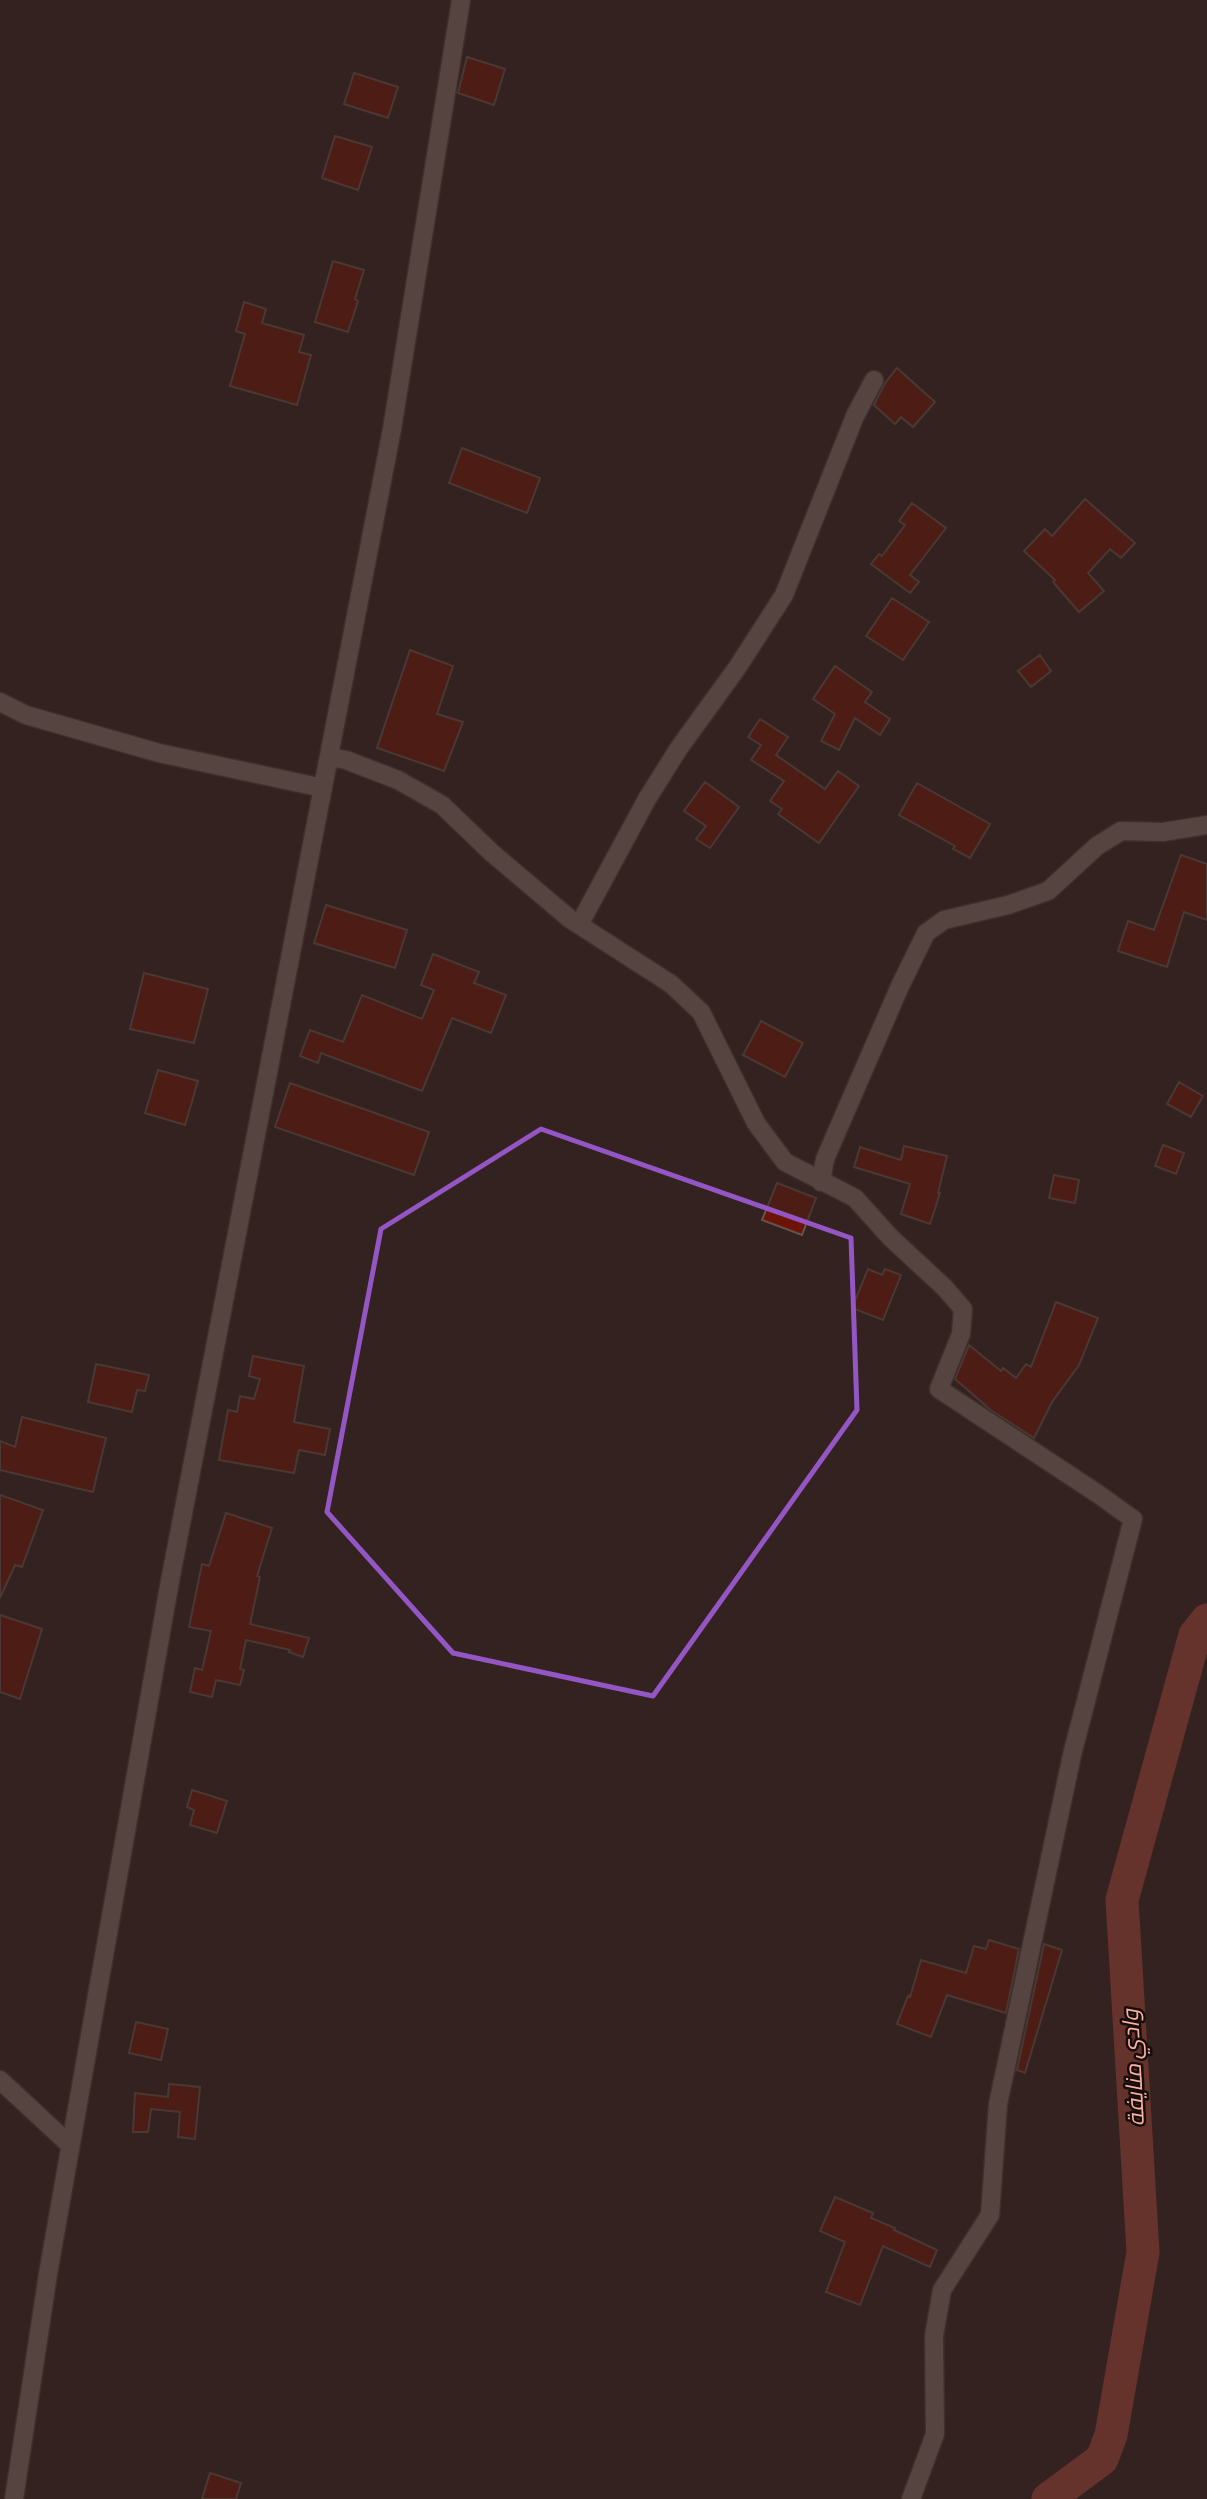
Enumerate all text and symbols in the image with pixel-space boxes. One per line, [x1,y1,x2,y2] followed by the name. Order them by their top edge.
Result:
[1115,2007,1154,2127] water label: وادي منايفة

